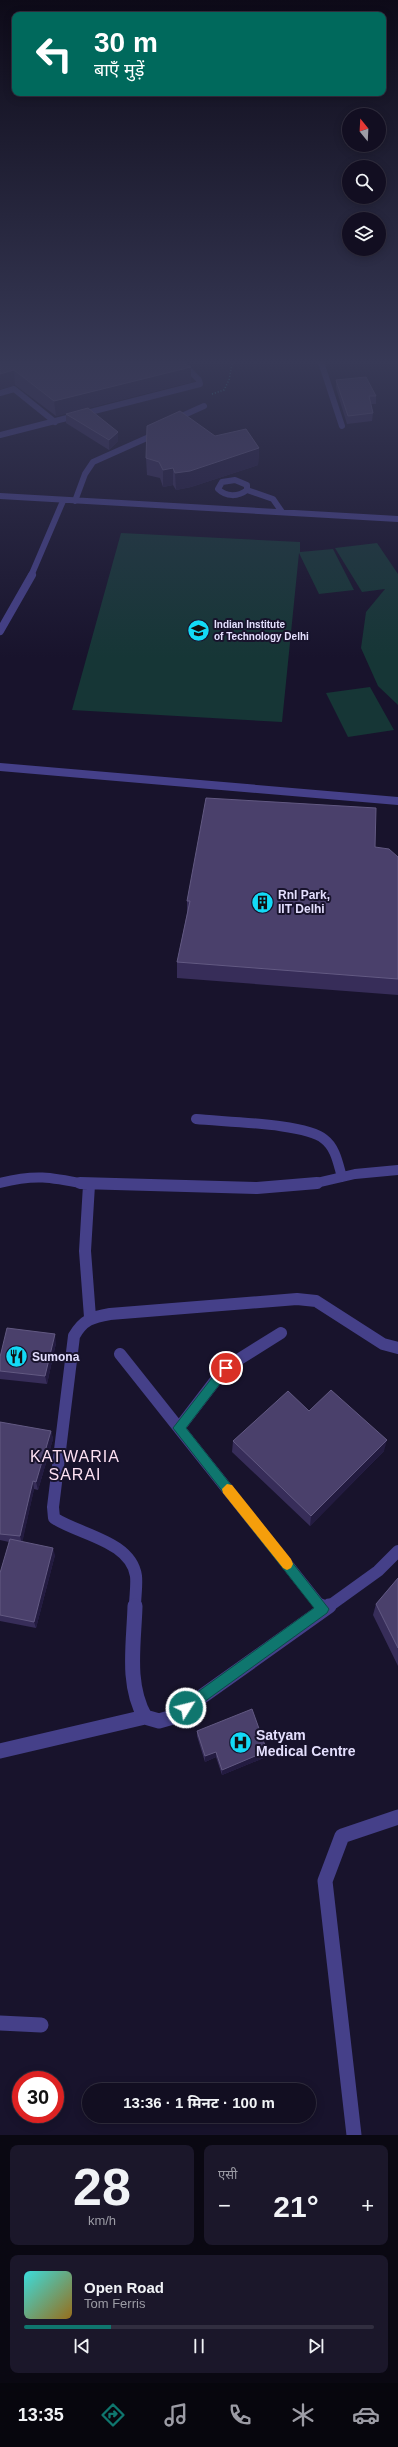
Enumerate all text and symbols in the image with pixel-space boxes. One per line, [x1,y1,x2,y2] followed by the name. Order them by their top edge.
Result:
[94,27,158,58] text: 30 m
[28,28,80,80] icon: left
[94,60,144,80] text: बाएँ मुड़ें
[342,108,386,152] north arrow
[342,108,386,256] map controls
[342,160,386,204] button: search
[342,212,386,256] button: layers
[186,617,212,643] school or university icon: Indian Institute of Technology Delhi
[214,619,309,642] place label: Indian Institute of Technology Delhi
[278,888,330,916] place label: RnI Park, IIT Delhi
[250,889,276,915] building icon: RnI Park, IIT Delhi
[3,1344,29,1370] restaurant icon: Sumona
[32,1350,80,1364] place label: Sumona
[209,1351,243,1385] pin
[215,1357,237,1379] icon: arrive
[30,1448,120,1483] district label: KATWARIA SARAI
[165,1687,207,1729] position arrow
[256,1727,356,1759] place label: Satyam Medical Centre
[227,1730,253,1756] hospital icon: Satyam Medical Centre
[12,2071,64,2123] speed limit sign: 30
[123,2094,275,2111] text: 13:36 · 1 मिनट · 100 m
[73,2158,131,2216] text: 28
[218,2167,237,2182] text: एसी
[273,2190,319,2223] text: 21°
[218,2193,231,2218] text: −
[361,2193,374,2218] text: +
[88,2213,116,2228] text: km/h
[84,2279,164,2296] text: Open Road
[84,2296,145,2311] text: Tom Ferris
[71,2335,93,2357] icon: previous
[188,2335,210,2357] icon: pause
[305,2335,327,2357] icon: next
[99,2401,127,2429] icon: directions
[162,2401,190,2429] icon: music
[226,2401,254,2429] icon: phone
[289,2401,317,2429] icon: climate
[352,2401,380,2429] icon: car
[18,2405,64,2425] text: 13:35

